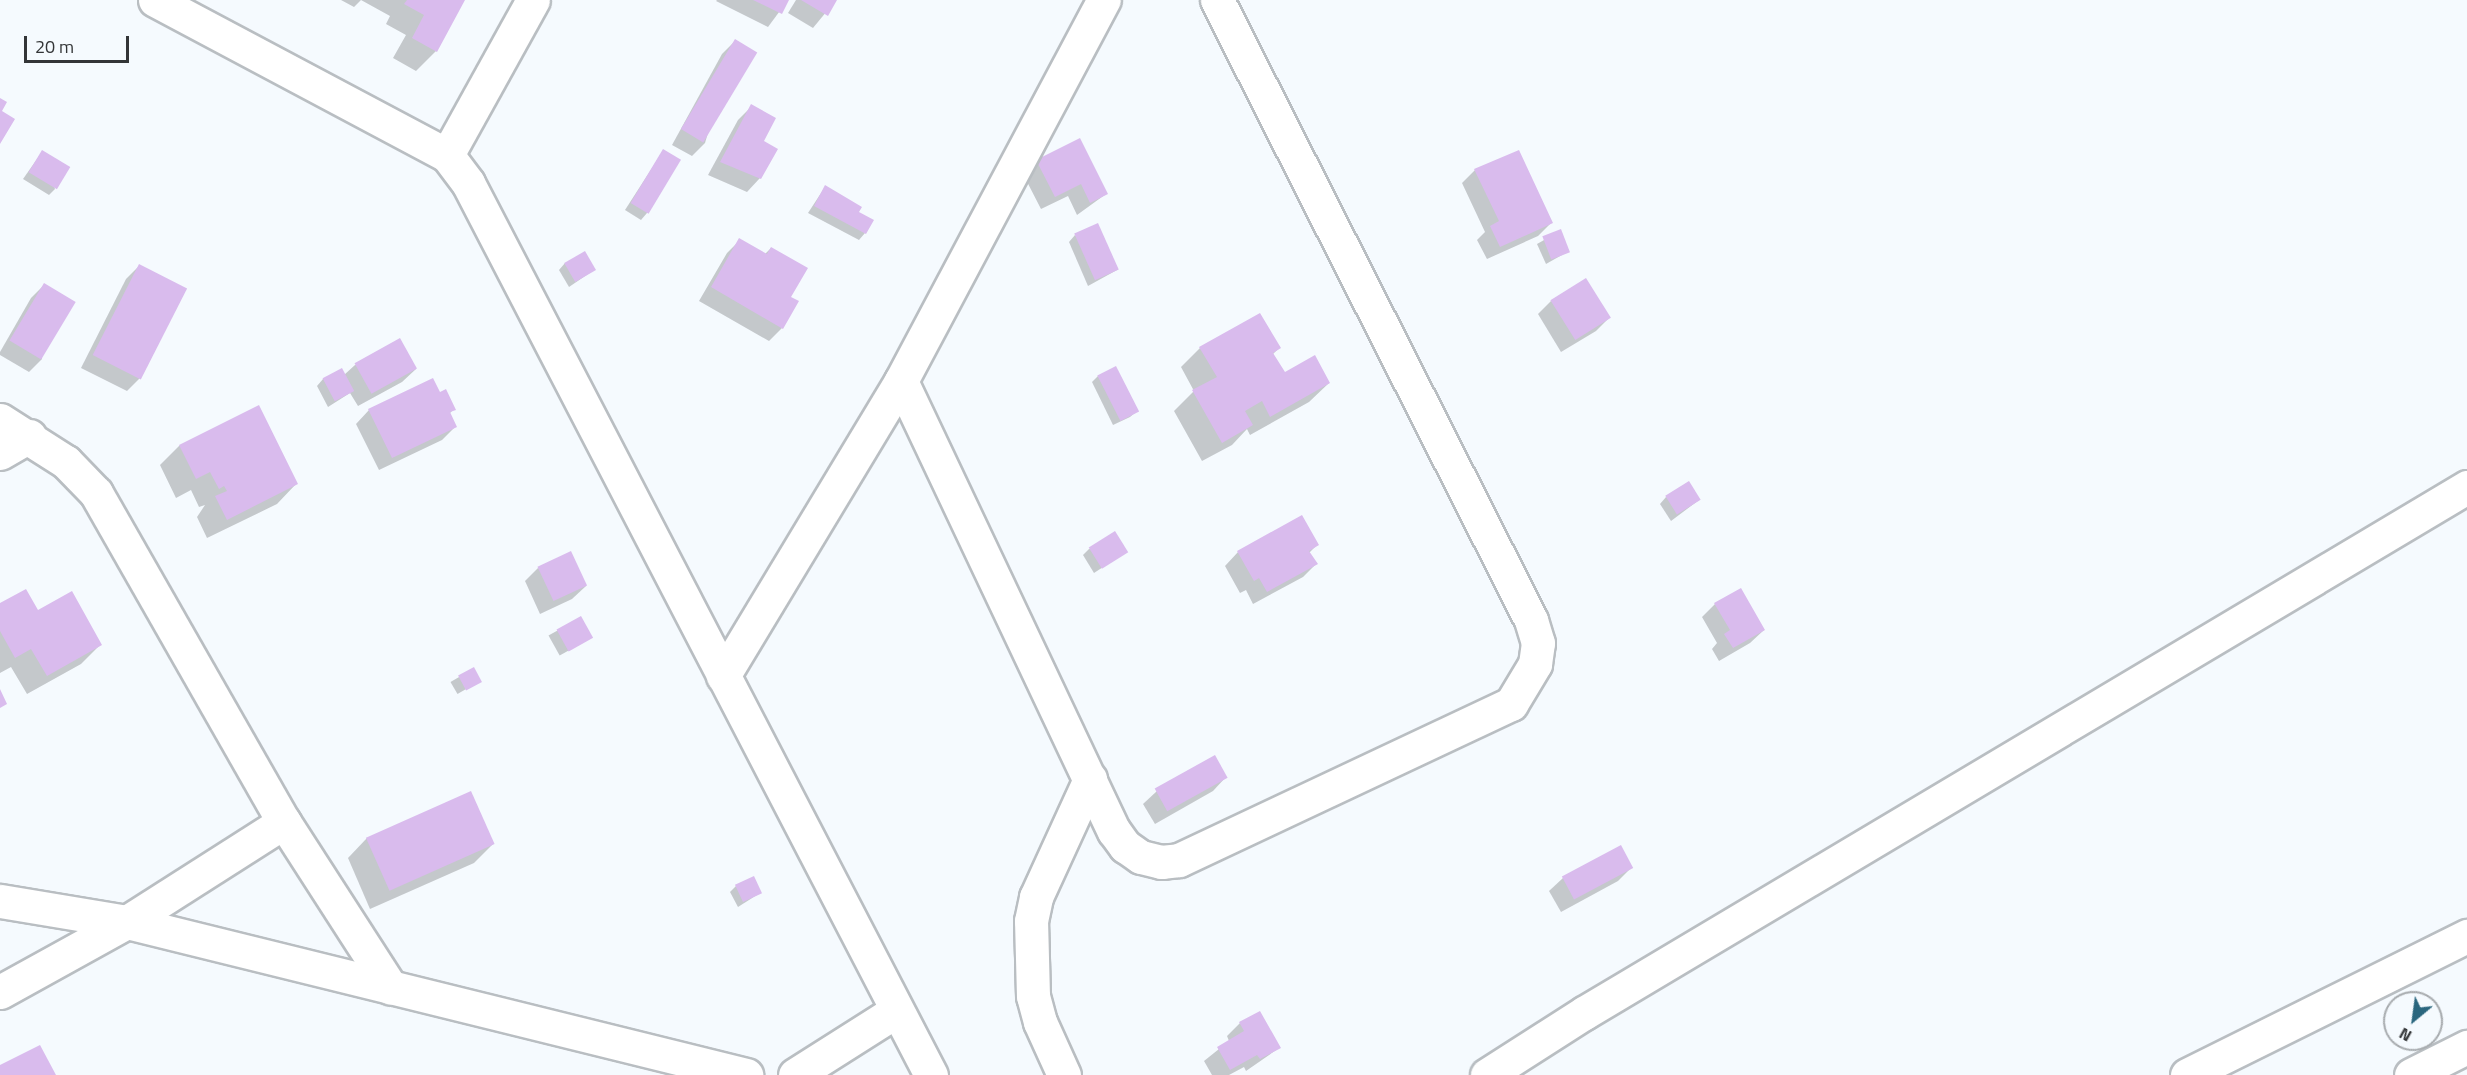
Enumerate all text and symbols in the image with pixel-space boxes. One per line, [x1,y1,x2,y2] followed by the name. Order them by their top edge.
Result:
[27,24,132,62] scale bar
[35,33,74,60] text: 20 m
[2383,991,2443,1051] north arrow
[2395,1022,2416,1048] text: N

